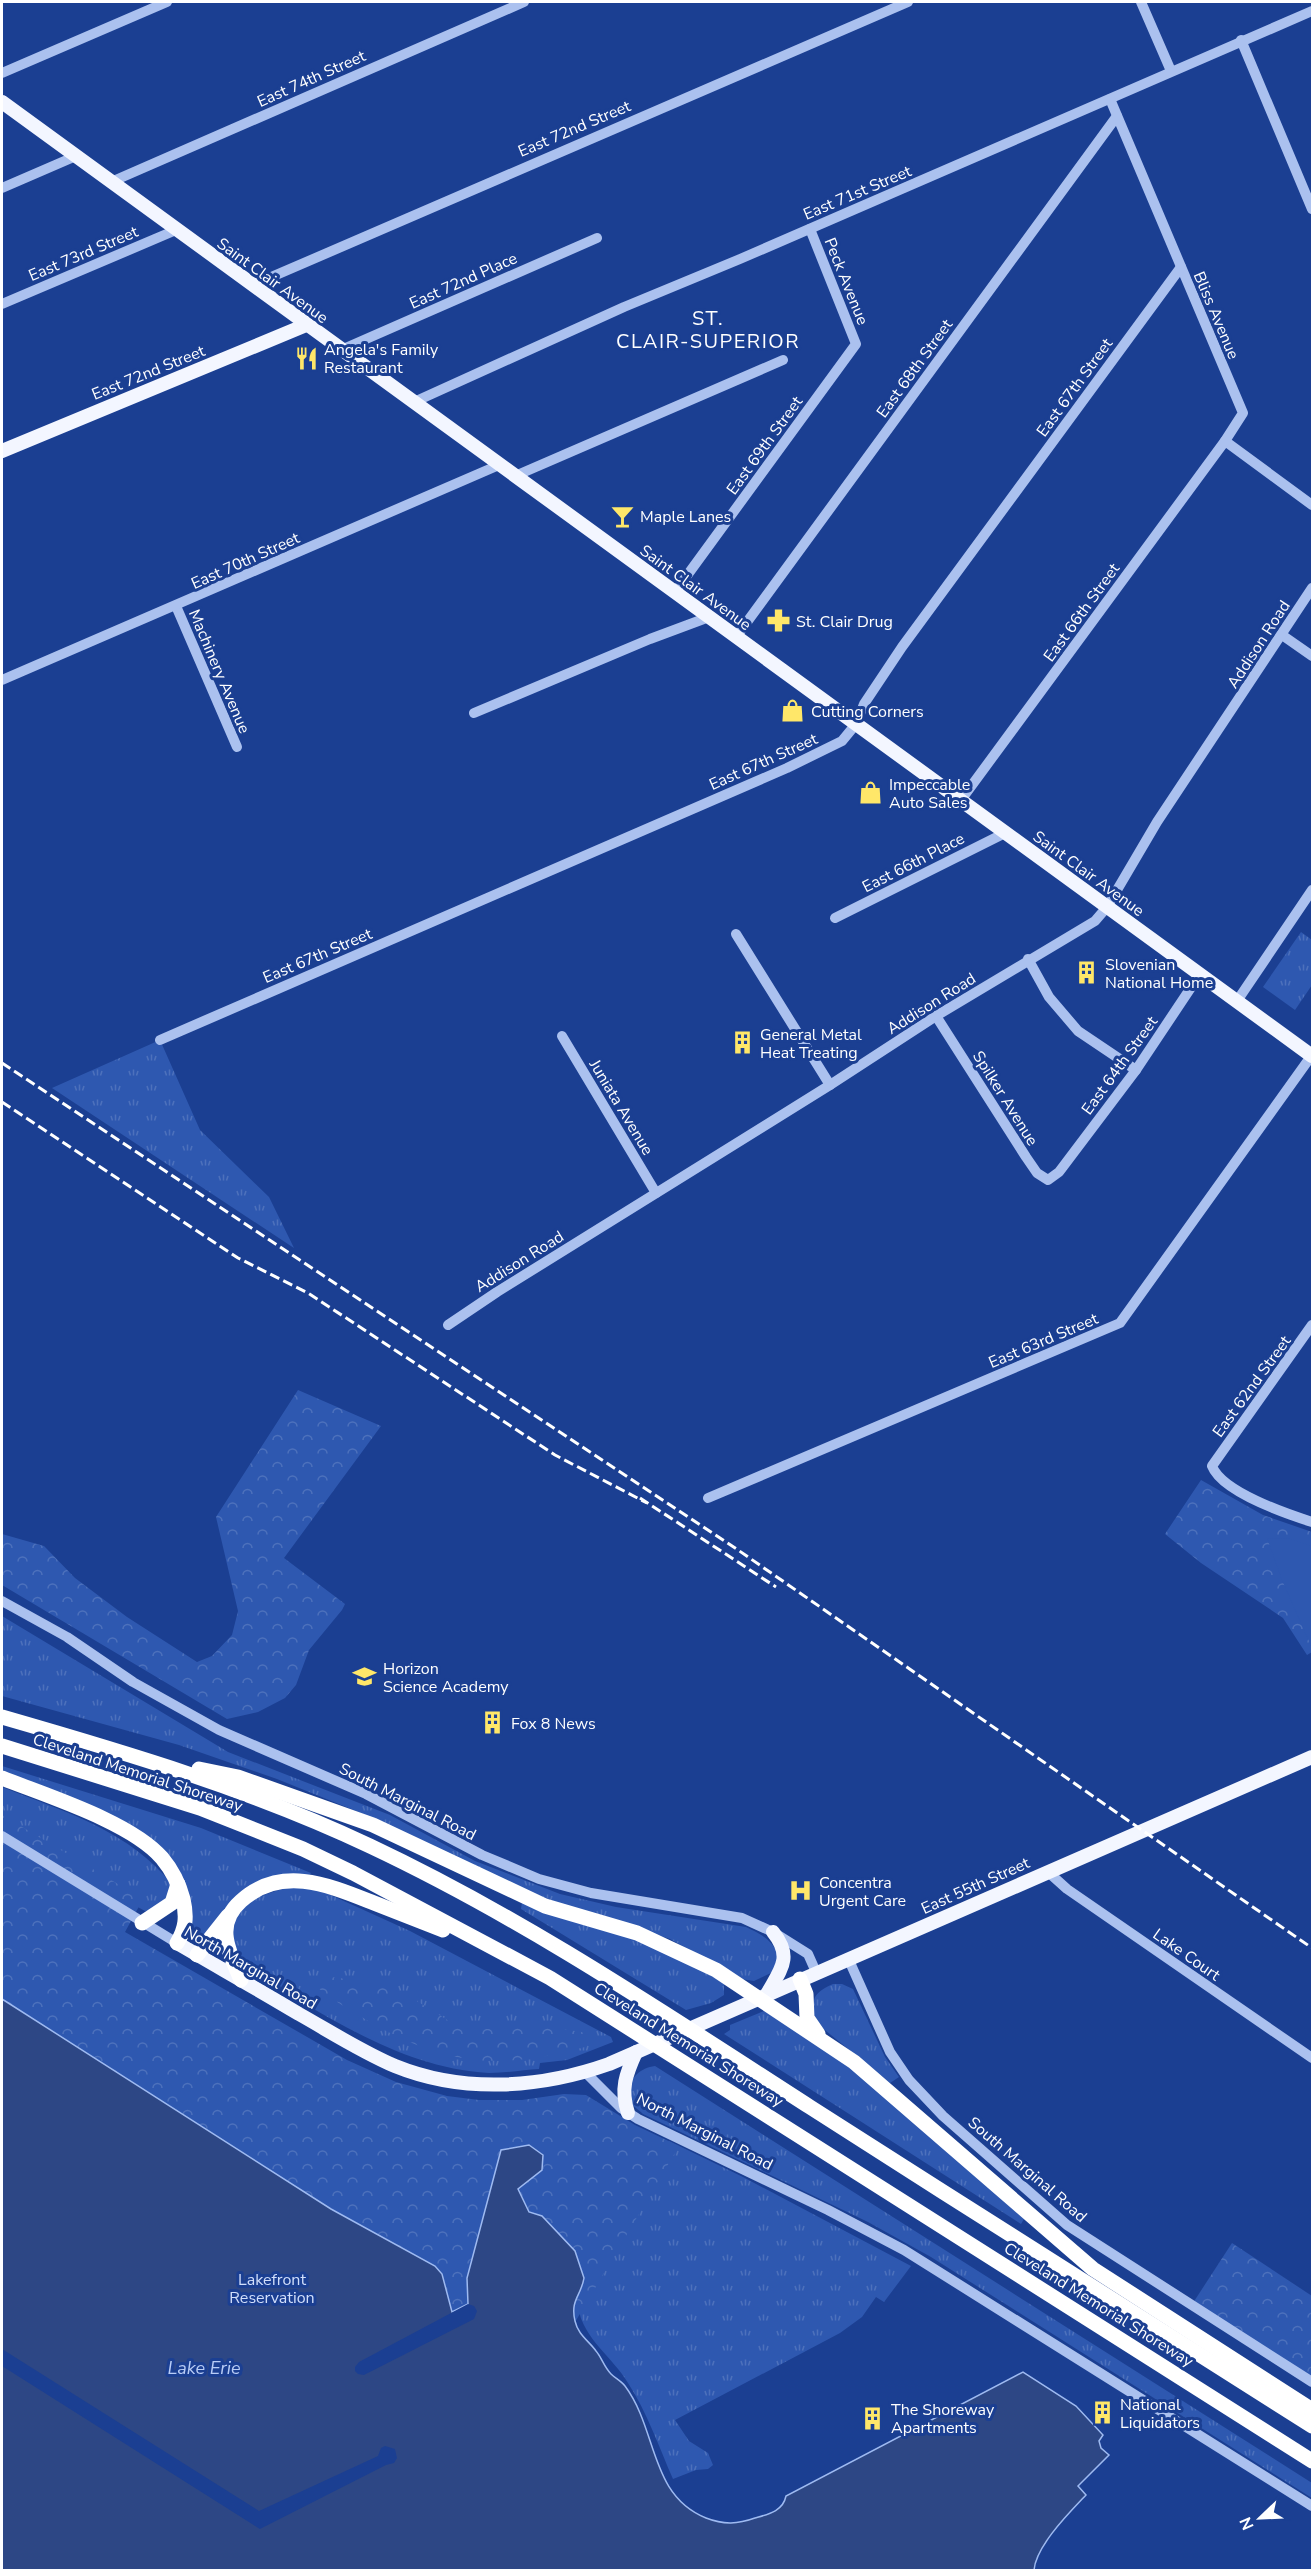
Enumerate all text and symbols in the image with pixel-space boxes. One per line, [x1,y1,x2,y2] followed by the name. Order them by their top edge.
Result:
[254,45,370,113] street label: East 74th Street
[515,95,634,163] street label: East 72nd Street
[800,160,915,226] street label: East 71st Street
[25,221,142,287] street label: East 73rd Street
[212,233,333,329] street label: Saint Clair Avenue
[819,234,874,328] street label: Peck Avenue
[406,247,521,315] street label: East 72nd Place
[1188,268,1244,363] street label: Bliss Avenue
[616,305,800,355] district label: ST. CLAIR-SUPERIOR
[872,315,958,422] street label: East 68th Street
[1032,334,1118,441] street label: East 67th Street
[324,339,439,379] place label: Angela's Family Restaurant
[88,340,209,406] street label: East 72nd Street
[293,345,319,371] restaurant icon: Angela's Family Restaurant
[722,392,808,499] street label: East 69th Street
[609,503,635,529] bar icon: Maple Lanes
[640,506,731,528] place label: Maple Lanes
[188,527,304,595] street label: East 70th Street
[635,540,756,636] street label: Saint Clair Avenue
[1039,559,1125,666] street label: East 66th Street
[1222,596,1296,693] street label: Addison Road
[183,606,255,737] street label: Machinery Avenue
[765,608,791,634] pharmacy icon: St. Clair Drug
[796,611,893,633] place label: St. Clair Drug
[780,698,806,724] shop icon: Cutting Corners
[811,701,924,723] place label: Cutting Corners
[706,728,822,796] street label: East 67th Street
[889,774,970,814] place label: Impeccable Auto Sales
[858,780,884,806] shop icon: Impeccable Auto Sales
[1028,826,1149,922] street label: Saint Clair Avenue
[859,828,968,898] street label: East 66th Place
[259,923,376,989] street label: East 67th Street
[1105,954,1213,994] place label: Slovenian National Home
[1074,960,1100,986] building icon: Slovenian National Home
[883,968,980,1040] street label: Addison Road
[1077,1012,1163,1119] street label: East 64th Street
[760,1024,862,1064] place label: General Metal Heat Treating
[729,1030,755,1056] building icon: General Metal Heat Treating
[967,1047,1043,1150] street label: Spilker Avenue
[583,1055,658,1160] street label: Juniata Avenue
[471,1226,568,1298] street label: Addison Road
[985,1308,1102,1374] street label: East 63rd Street
[1208,1331,1296,1442] street label: East 62nd Street
[383,1658,509,1698] place label: Horizon Science Academy
[352,1664,378,1690] school or university icon: Horizon Science Academy
[480,1710,506,1736] building icon: Fox 8 News
[511,1713,596,1735] place label: Fox 8 News
[30,1729,246,1818] street label: Cleveland Memorial Shoreway
[335,1758,480,1846] street label: South Marginal Road
[918,1852,1034,1920] street label: East 55th Street
[819,1872,906,1912] place label: Concentra Urgent Care
[788,1878,814,1904] hospital icon: Concentra Urgent Care
[180,1921,321,2015] street label: North Marginal Road
[1148,1924,1225,1986] street label: Lake Court
[590,1977,788,2113] street label: Cleveland Memorial Shoreway
[633,2088,776,2176] street label: North Marginal Road
[963,2112,1092,2228] street label: South Marginal Road
[1000,2237,1198,2373] street label: Cleveland Memorial Shoreway
[229,2269,315,2309] park label: Lakefront Reservation
[168,2356,241,2380] water label: Lake Erie
[1120,2394,1200,2434] place label: National Liquidators
[891,2399,995,2439] place label: The Shoreway Apartments
[1089,2400,1115,2426] building icon: National Liquidators
[860,2405,886,2431] building icon: The Shoreway Apartments
[1230,2488,1290,2548] north arrow
[1235,2514,1260,2533] text: N

